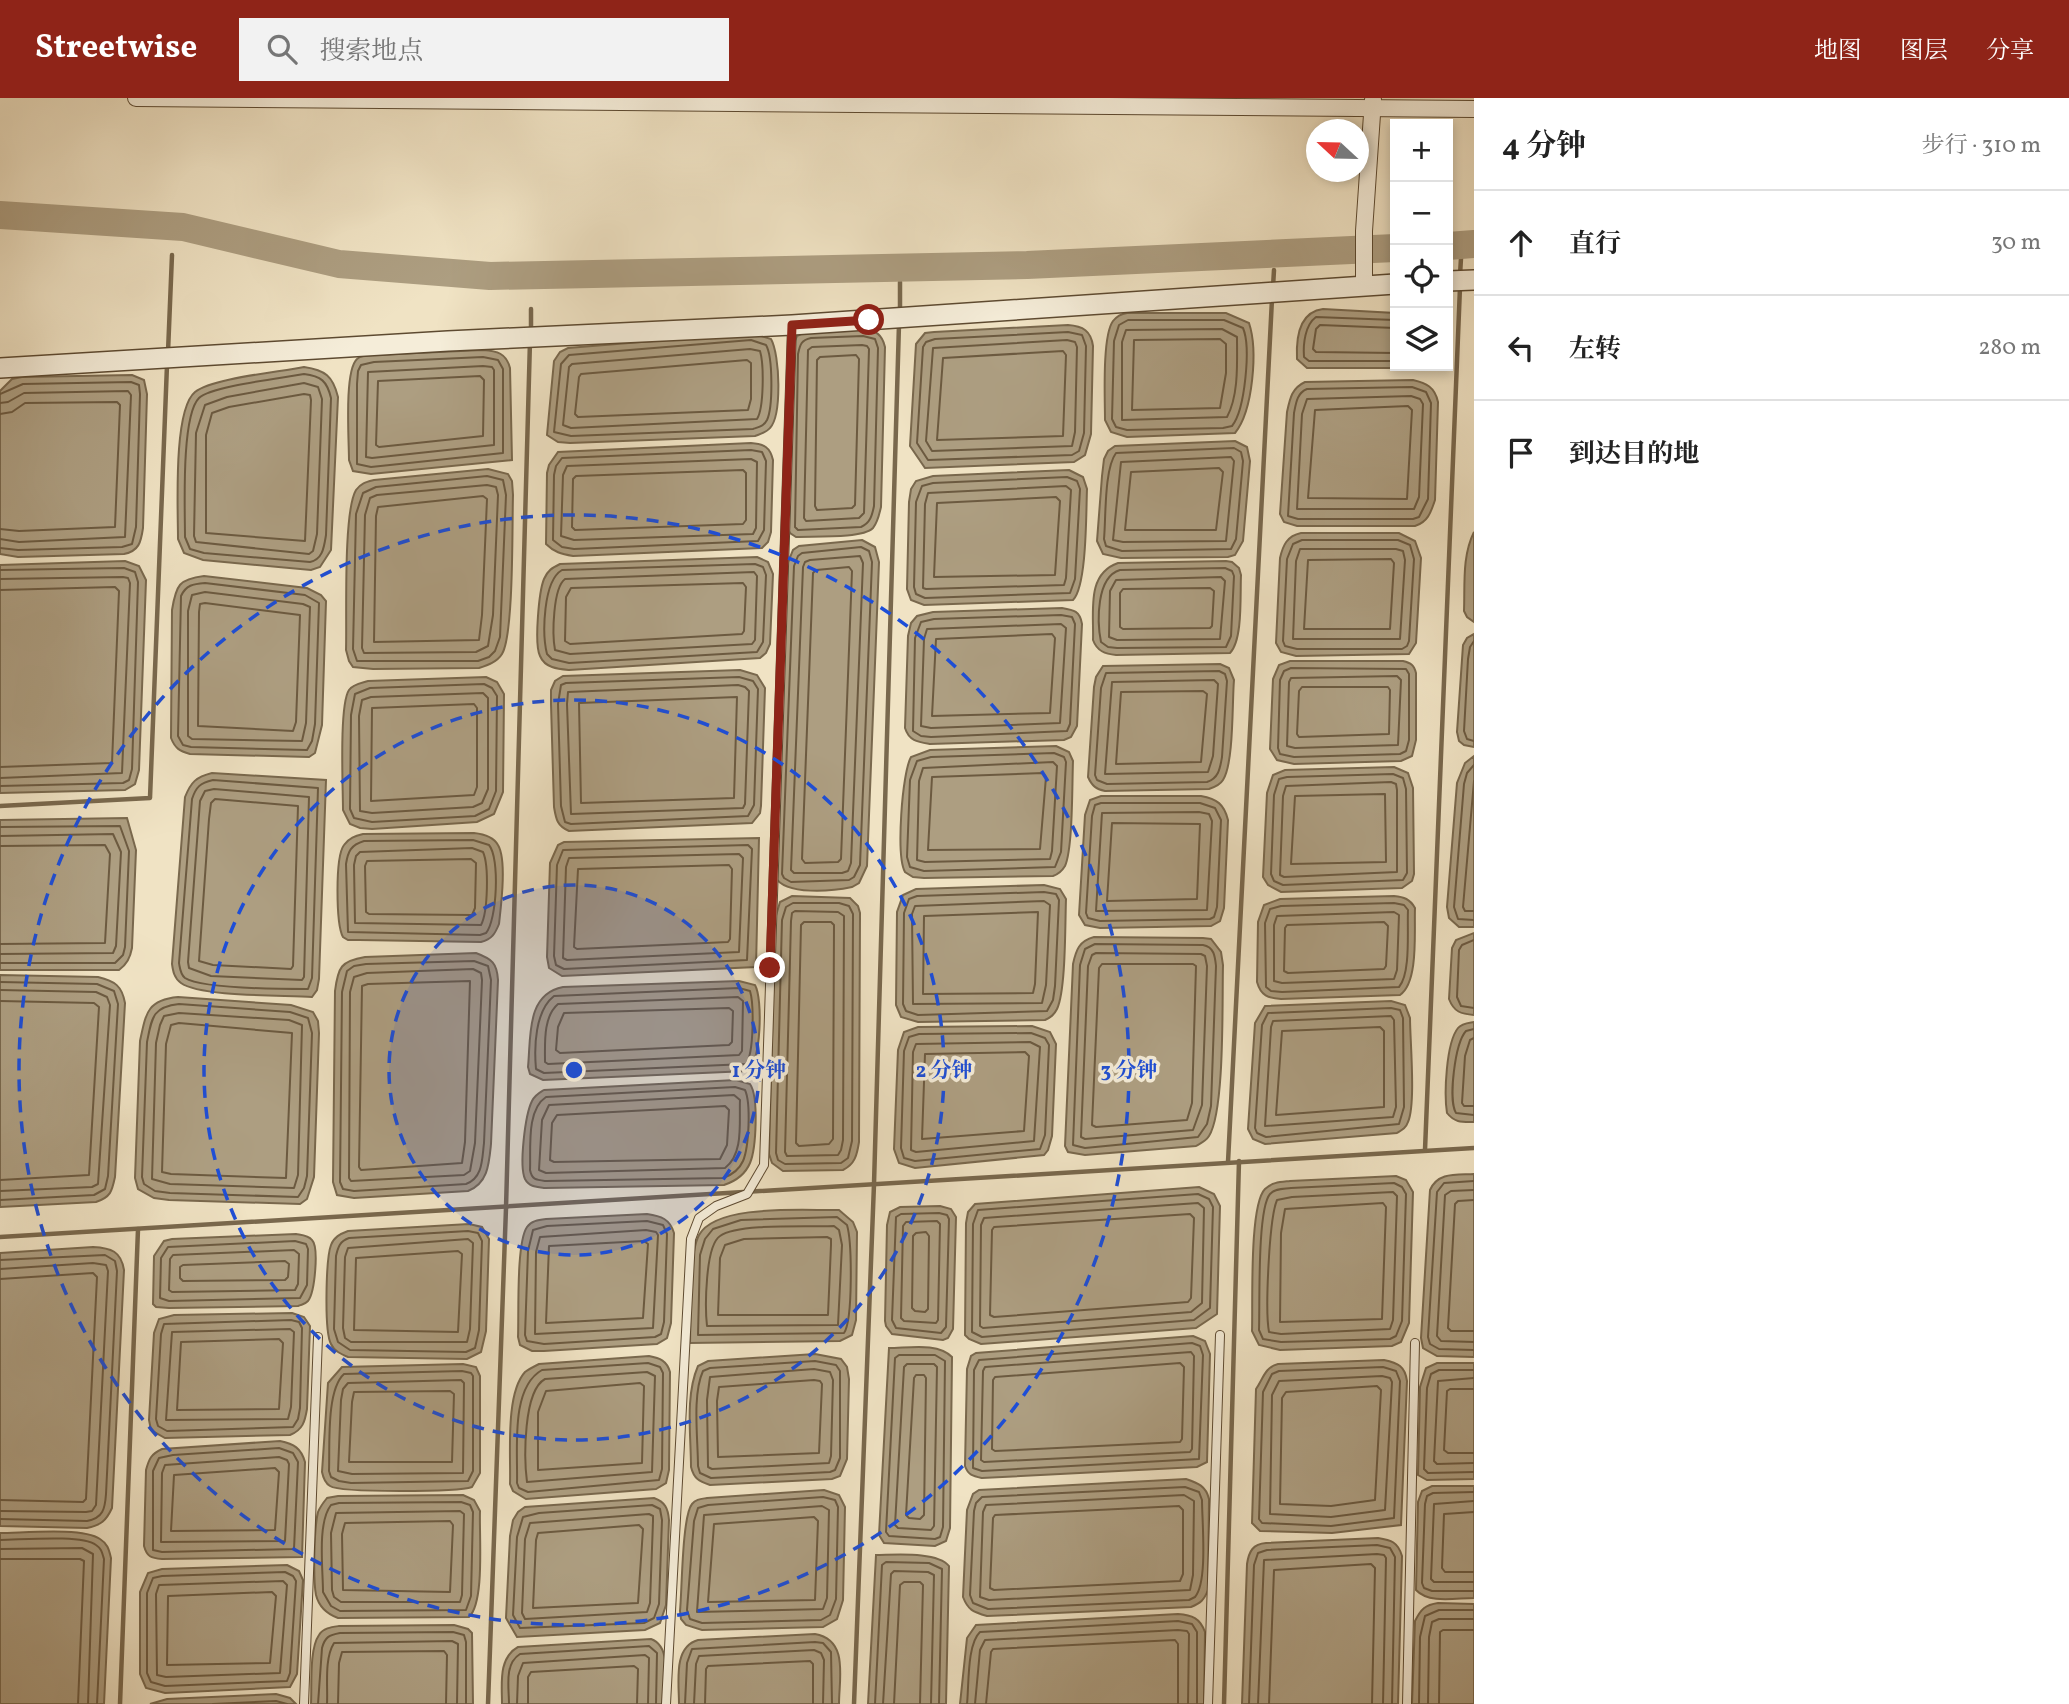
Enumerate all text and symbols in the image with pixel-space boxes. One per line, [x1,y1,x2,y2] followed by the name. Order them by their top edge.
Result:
[239,18,729,81] search box
[35,26,197,72] text: Streetwise
[263,30,301,68] icon: search
[319,34,423,70] text: 搜索地点
[1814,35,1862,69] text: 地图
[1900,35,1948,69] text: 图层
[1986,35,2034,69] text: 分享
[1306,119,1369,182] north arrow
[1390,119,1453,371] map controls
[1390,119,1453,182] button: +
[1502,126,1586,168] text: 4 分钟
[1922,130,2041,162] text: 步行 · 310 m
[1390,182,1453,245] button: −
[1502,224,1540,262] icon: ahead
[1569,227,1621,263] text: 直行
[1991,227,2041,259] text: 30 m
[1390,245,1453,308] button: locate
[853,304,884,335] route start
[1390,308,1453,371] button: layers
[1502,329,1540,367] icon: left
[1569,332,1621,368] text: 左转
[1978,332,2041,364] text: 280 m
[1502,434,1540,472] icon: arrive
[1569,437,1699,473] text: 到达目的地
[754,952,785,983] route end
[732,1057,786,1086] text: 1 分钟
[915,1057,973,1086] text: 2 分钟
[1101,1057,1157,1086] text: 3 分钟
[562,1058,586,1082] centre of rings

